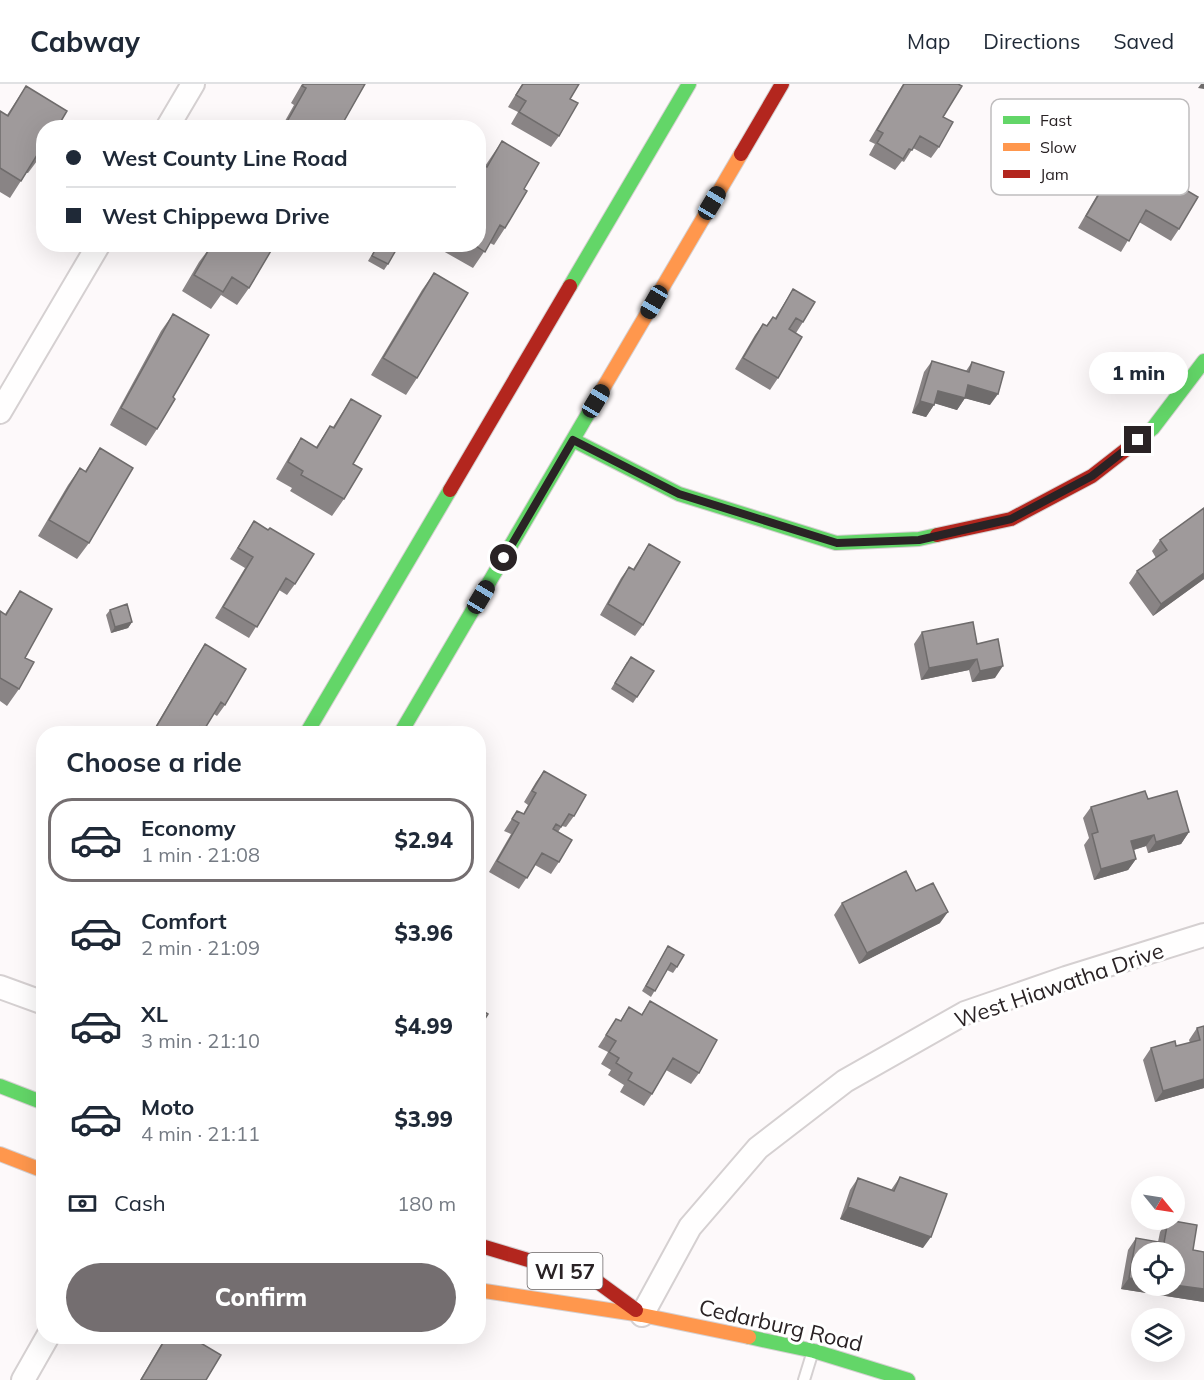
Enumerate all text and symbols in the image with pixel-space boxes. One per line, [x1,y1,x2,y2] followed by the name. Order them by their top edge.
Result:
[30,24,140,59] text: Cabway
[907,28,950,54] text: Map
[983,28,1080,54] text: Directions
[1113,28,1174,54] text: Saved
[991,99,1189,195] legend
[1040,110,1072,130] text: Fast
[1040,137,1077,157] text: Slow
[102,144,348,172] text: West County Line Road
[1040,164,1069,184] text: Jam
[695,183,729,223] car
[102,202,330,230] text: West Chippewa Drive
[637,282,671,322] car
[1088,353,1188,395] callout: 1 min
[1112,360,1165,385] text: 1 min
[579,381,613,421] car
[1124,426,1151,453] route end
[490,544,517,571] route start
[464,577,498,617] car
[66,745,242,779] text: Choose a ride
[69,813,123,867] icon: car
[141,814,236,842] text: Economy
[394,826,453,854] text: $2.94
[141,842,260,867] text: 1 min · 21:08
[69,906,123,960] icon: car
[141,907,227,935] text: Comfort
[394,919,453,947] text: $3.96
[141,935,260,960] text: 2 min · 21:09
[951,936,1167,1034] street label: West Hiawatha Drive
[69,999,123,1053] icon: car
[141,1000,168,1028] text: XL
[394,1012,453,1040] text: $4.99
[141,1028,260,1053] text: 3 min · 21:10
[69,1092,123,1146] icon: car
[141,1093,194,1121] text: Moto
[394,1105,453,1133] text: $3.99
[141,1121,260,1146] text: 4 min · 21:11
[1131,1176,1185,1230] north arrow
[1131,1176,1185,1362] map controls
[66,1187,99,1220] icon: cash
[114,1189,166,1217] text: Cash
[397,1191,456,1216] text: 180 m
[1131,1242,1185,1296] button: locate
[528,1253,602,1289] road number: WI 57
[66,1263,456,1332] button: Confirm
[696,1293,866,1357] street label: Cedarburg Road
[1131,1308,1185,1362] button: layers

